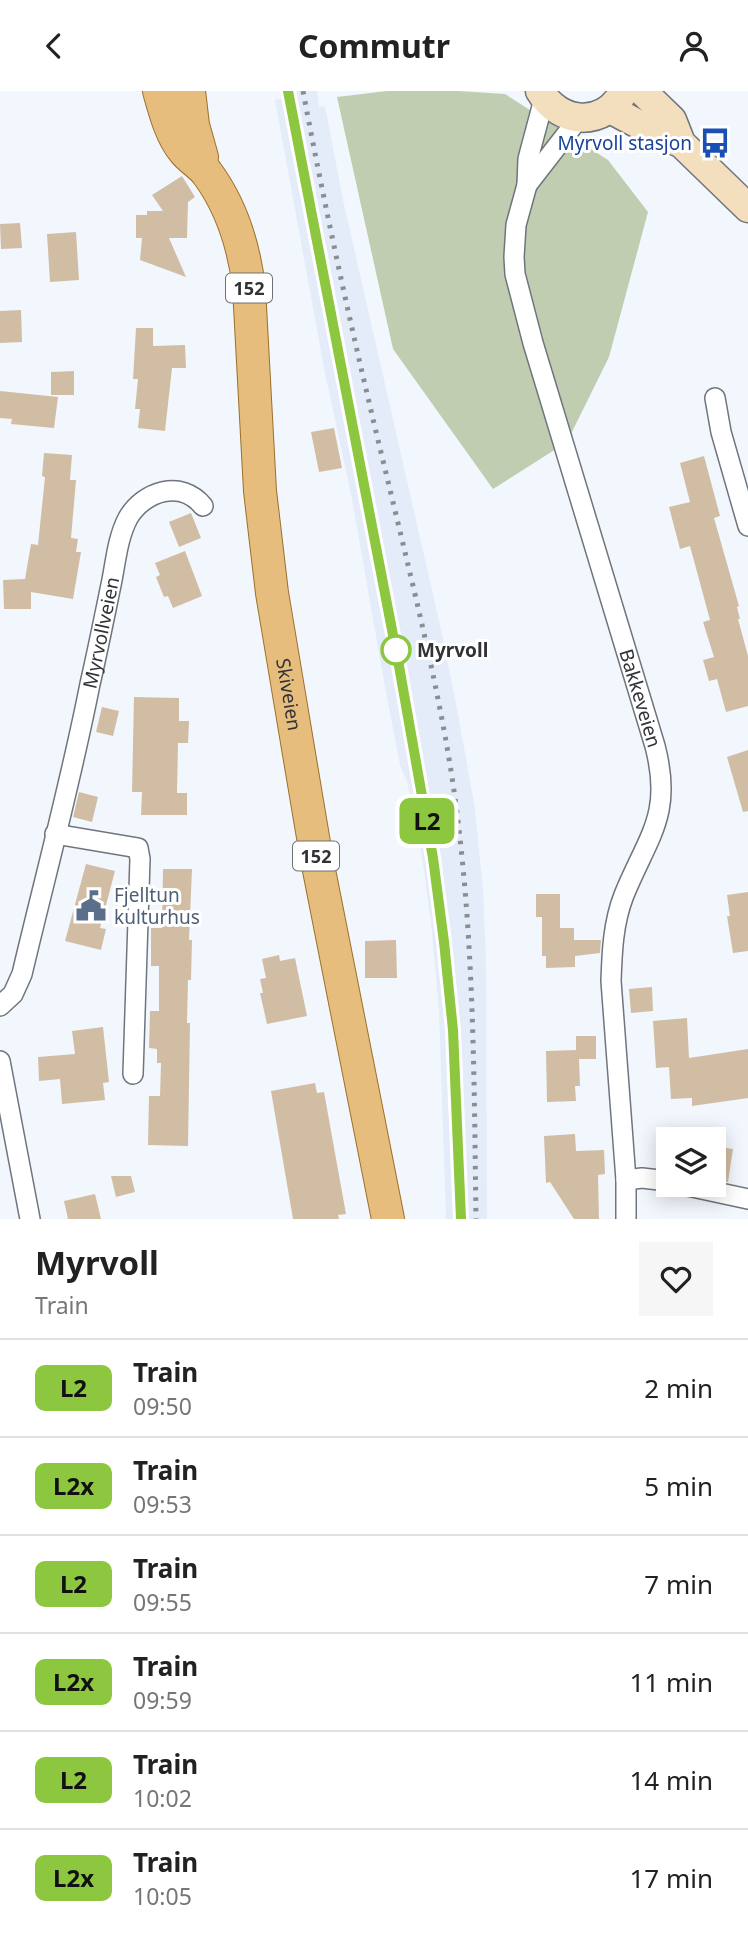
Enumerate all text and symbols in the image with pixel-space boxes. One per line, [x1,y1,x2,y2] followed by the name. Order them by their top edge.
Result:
[298,24,450,67] text: Commutr
[35,27,73,65] icon: back
[675,27,713,65] icon: person
[698,126,732,160] bus stop icon: Myrvoll stasjon
[557,130,692,156] place label: Myrvoll stasjon
[226,273,272,303] road number: 152
[76,574,125,691] street label: Myrvollveien
[381,635,411,665] marker: Myrvoll
[417,637,488,663] place label: Myrvoll
[613,646,668,750] street label: Bakkeveien
[270,656,308,733] street label: Skiveien
[396,798,458,844] line badge: L2
[413,804,441,837] text: L2
[293,841,339,871] road number: 152
[114,882,200,930] place label: Fjelltun kulturhus
[74,889,108,923] public building icon: Fjelltun kulturhus
[656,1127,726,1197] map controls
[656,1127,726,1197] button: layers
[35,1240,159,1285] text: Myrvoll
[639,1242,713,1316] button: heart
[35,1289,89,1321] text: Train
[133,1354,198,1390] text: Train
[644,1370,713,1406] text: 2 min
[60,1371,87,1404] text: L2
[133,1390,192,1422] text: 09:50
[133,1452,198,1488] text: Train
[644,1468,713,1504] text: 5 min
[53,1469,94,1502] text: L2x
[133,1488,192,1520] text: 09:53
[133,1550,198,1586] text: Train
[644,1566,713,1602] text: 7 min
[60,1567,87,1600] text: L2
[133,1586,192,1618] text: 09:55
[133,1648,198,1684] text: Train
[629,1664,713,1700] text: 11 min
[53,1665,94,1698] text: L2x
[133,1684,192,1716] text: 09:59
[133,1746,198,1782] text: Train
[629,1762,713,1798] text: 14 min
[60,1763,87,1796] text: L2
[133,1782,192,1814] text: 10:02
[133,1844,198,1880] text: Train
[629,1860,713,1896] text: 17 min
[53,1861,94,1894] text: L2x
[133,1880,192,1912] text: 10:05

